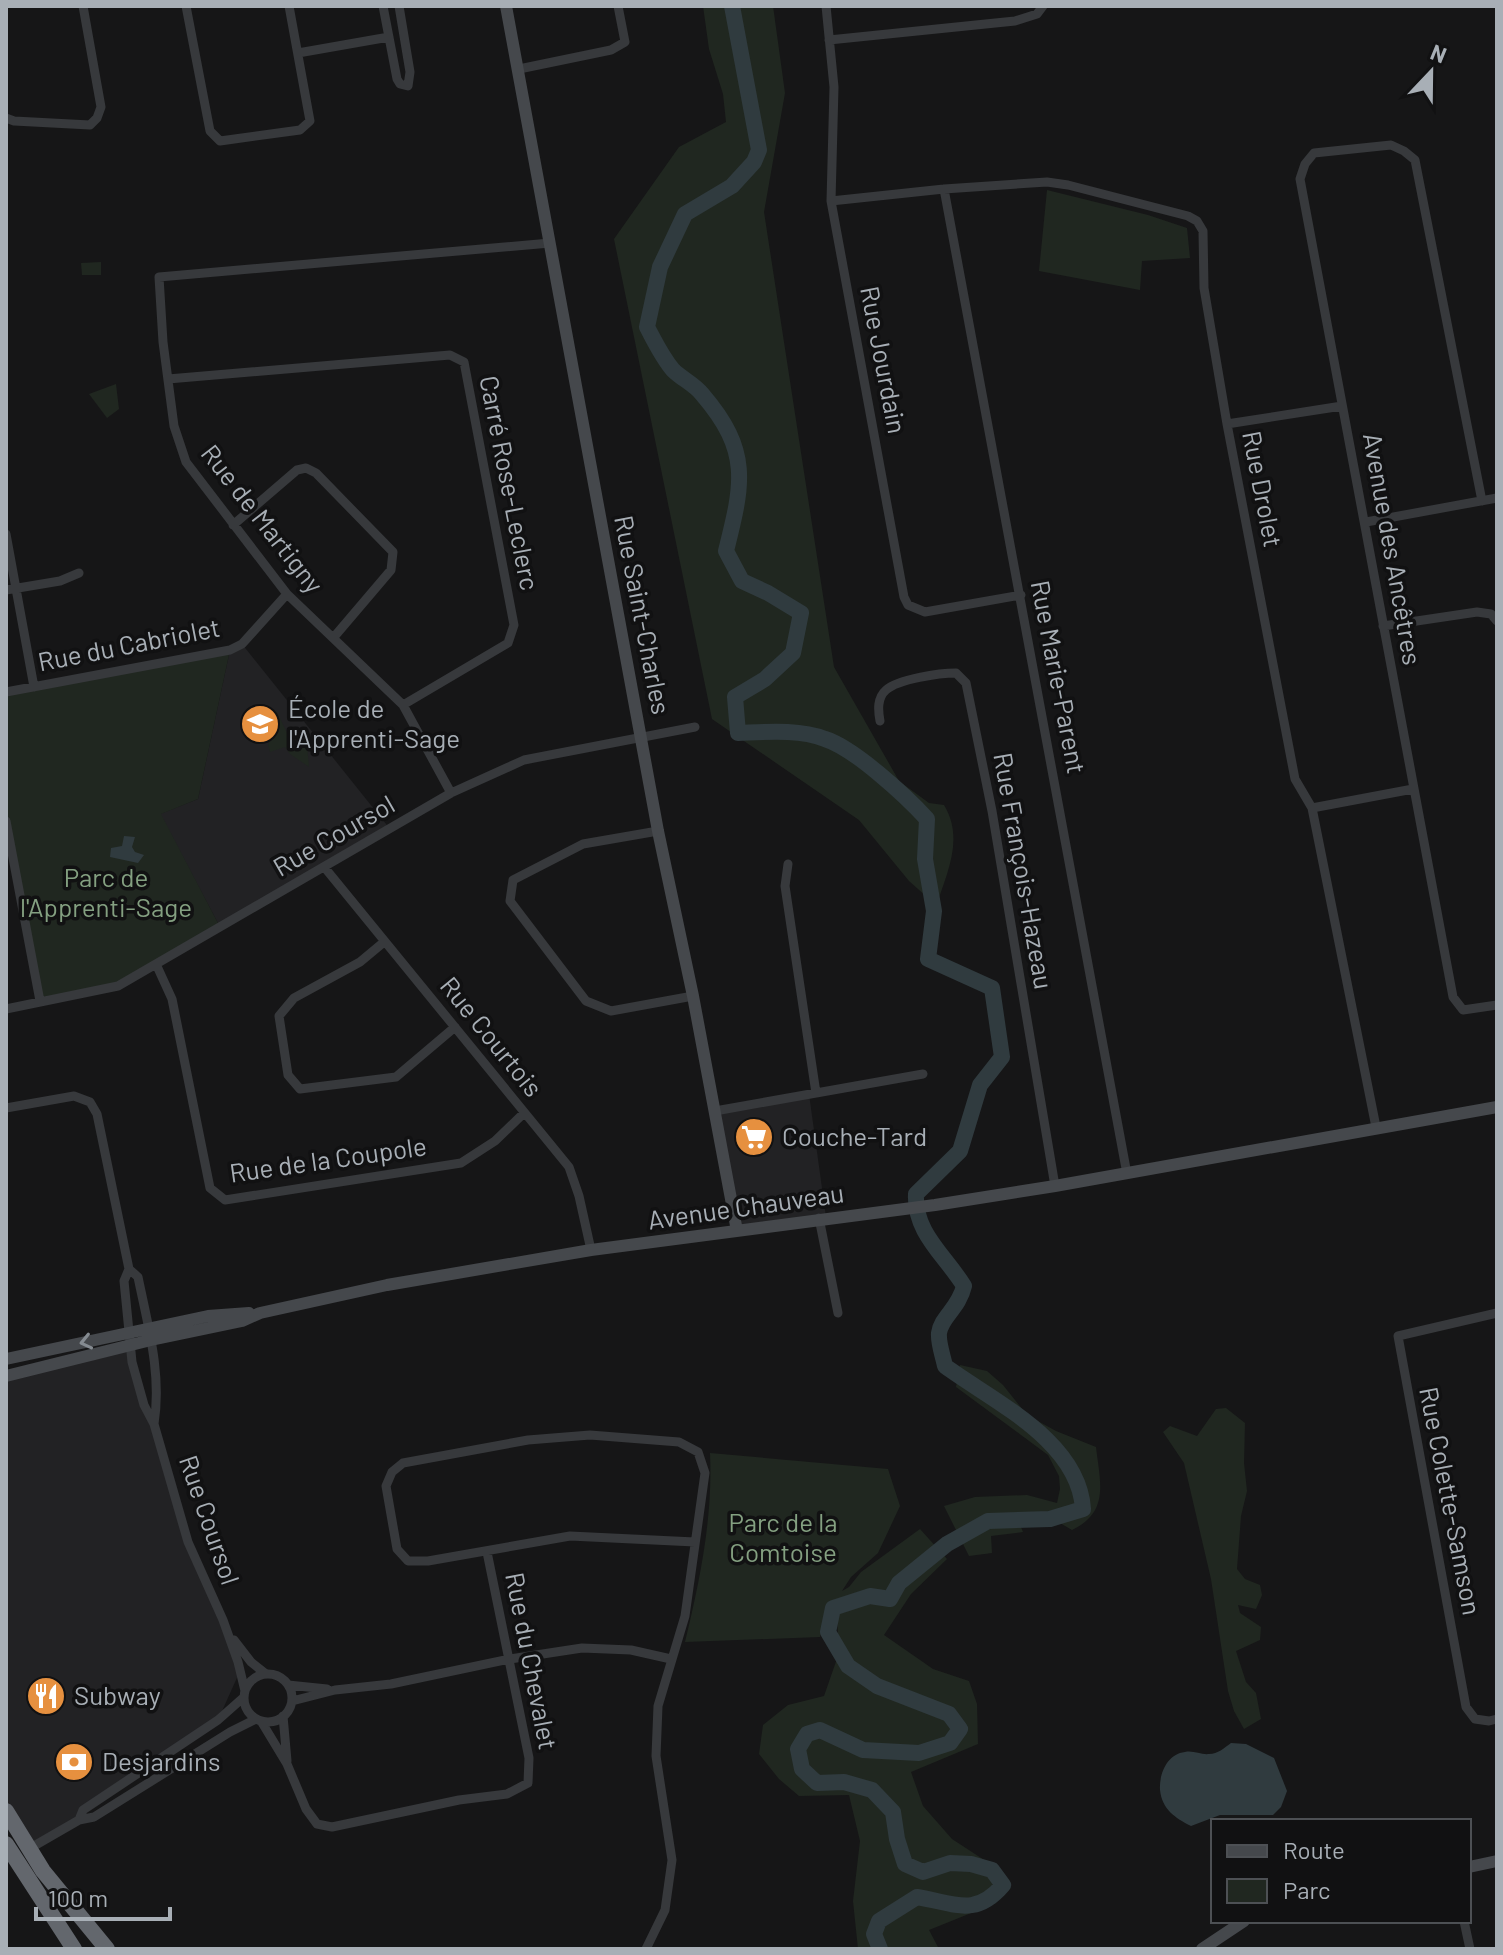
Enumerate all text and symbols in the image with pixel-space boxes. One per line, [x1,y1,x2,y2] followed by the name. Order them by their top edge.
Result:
[1391,32,1471,112] north arrow
[1427,38,1451,67] text: N
[855,283,914,436] street label: Rue Jourdain
[474,373,547,593] street label: Carré Rose-Leclerc
[1237,428,1290,549] street label: Rue Drolet
[1358,430,1429,667] street label: Avenue des Ancêtres
[196,438,331,598] street label: Rue de Martigny
[609,513,678,717] street label: Rue Saint-Charles
[1026,577,1093,776] street label: Rue Marie-Parent
[35,611,222,676] street label: Rue du Cabriolet
[288,692,460,753] place label: École de l'Apprenti-Sage
[239,703,281,745] school or university icon: École de l'Apprenti-Sage
[988,750,1061,991] street label: Rue François-Hazeau
[267,788,399,882] street label: Rue Coursol
[20,861,192,922] park label: Parc de l'Apprenti-Sage
[434,970,550,1102] street label: Rue Courtois
[733,1116,775,1158] supermarket icon: Couche-Tard
[782,1120,927,1151] place label: Couche-Tard
[227,1129,428,1188] street label: Rue de la Coupole
[646,1176,846,1235] street label: Avenue Chauveau
[80,1333,93,1350] one-way arrow
[1414,1384,1489,1617] street label: Rue Colette-Samson
[174,1451,247,1588] street label: Rue Coursol
[728,1506,838,1567] park label: Parc de la Comtoise
[500,1569,565,1752] street label: Rue du Chevalet
[25,1675,67,1717] restaurant icon: Subway
[74,1679,161,1710] place label: Subway
[53,1741,95,1783] bank icon: Desjardins
[102,1745,221,1776] place label: Desjardins
[1211,1819,1471,1923] legend
[1283,1835,1345,1864] text: Route
[36,1871,170,1921] scale bar
[1283,1875,1331,1904] text: Parc
[48,1883,108,1912] text: 100 m

